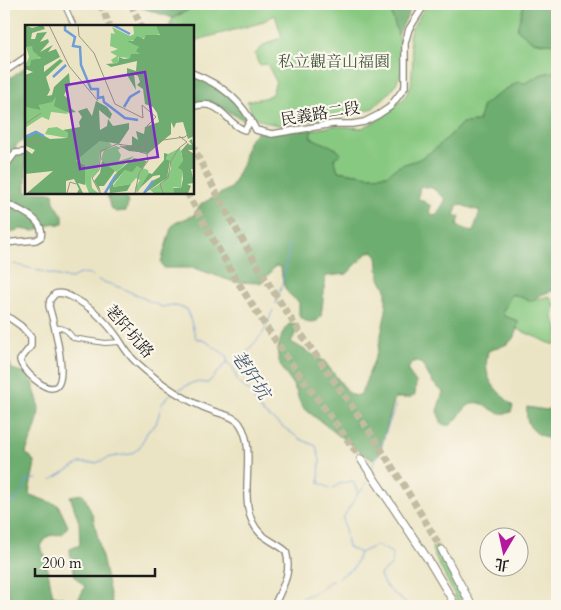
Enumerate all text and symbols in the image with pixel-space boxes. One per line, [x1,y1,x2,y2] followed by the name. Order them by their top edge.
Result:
[25,25,194,194] inset map
[278,51,390,73] park label: 私立觀音山福園
[279,97,361,131] street label: 民義路二段
[100,300,159,363] street label: 荖阡坑路
[225,346,278,407] water label: 荖阡坑
[478,528,528,578] north arrow
[35,545,155,577] scale bar
[42,553,82,573] text: 200 m
[494,554,510,575] text: 北

